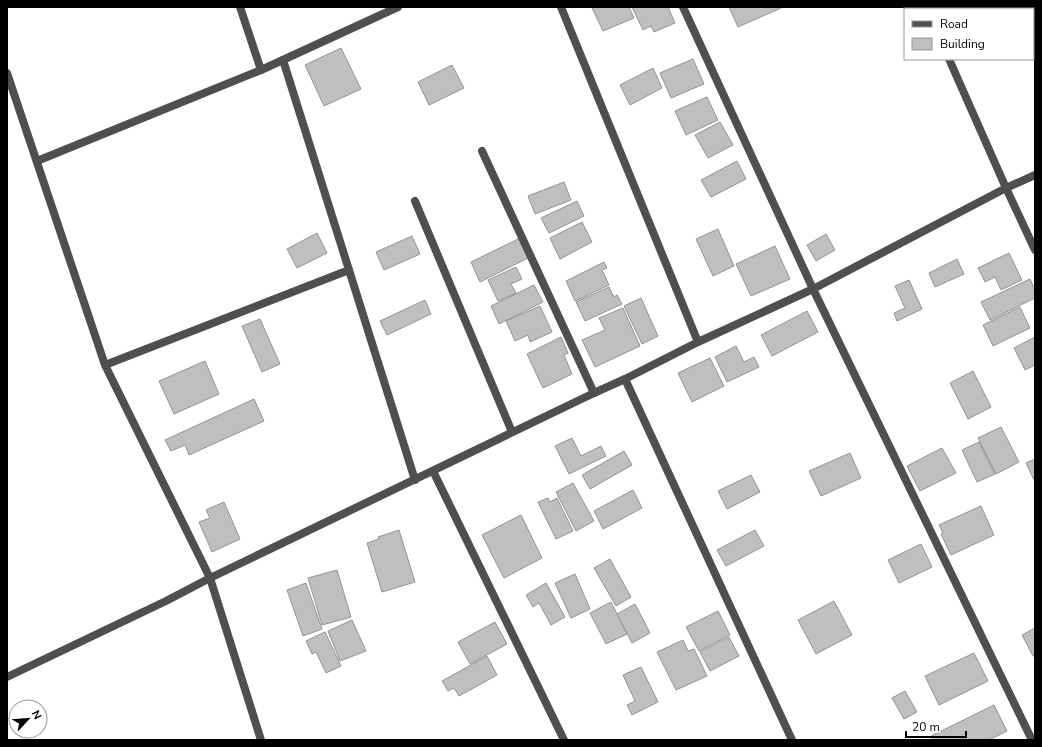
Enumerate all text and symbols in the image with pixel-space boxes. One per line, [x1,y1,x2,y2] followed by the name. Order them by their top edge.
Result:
[904,8,1034,60] legend
[940,16,968,32] text: Road
[940,36,985,52] text: Building
[8,699,48,739] north arrow
[28,708,45,722] text: N
[906,713,966,739] scale bar
[912,719,940,735] text: 20 m

